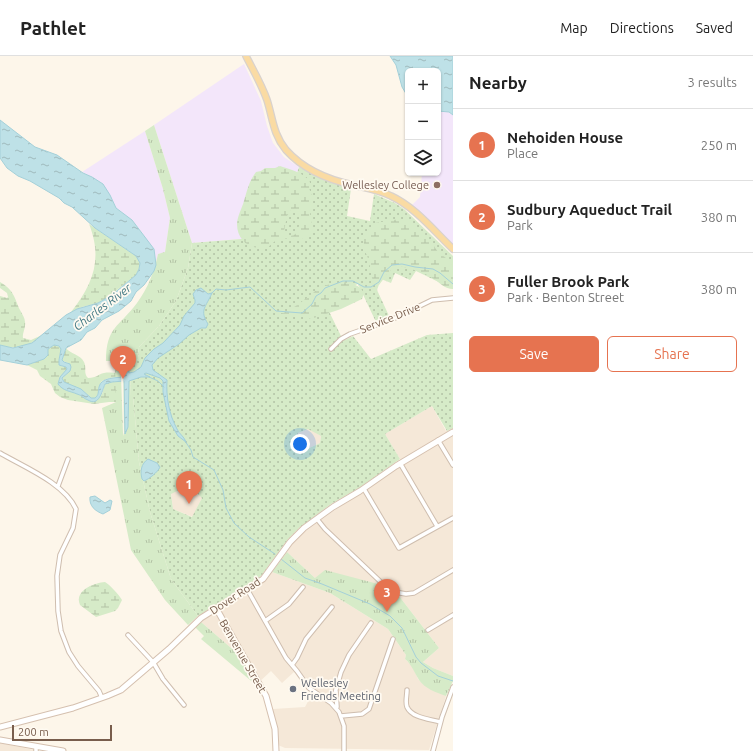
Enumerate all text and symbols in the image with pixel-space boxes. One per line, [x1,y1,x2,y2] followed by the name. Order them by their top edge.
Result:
[20,17,86,39] text: Pathlet
[560,20,588,36] text: Map
[610,20,674,36] text: Directions
[696,20,733,36] text: Saved
[405,68,441,176] map controls
[405,68,441,104] button: +
[469,73,527,92] text: Nearby
[687,75,737,89] text: 3 results
[405,104,441,140] button: −
[507,129,623,146] text: Nehoiden House
[478,138,486,152] text: 1
[701,138,737,152] text: 250 m
[405,140,441,176] button: layers
[507,146,538,160] text: Place
[342,179,429,191] place label: Wellesley College
[432,180,442,190] marker: Wellesley College
[507,201,672,218] text: Sudbury Aqueduct Trail
[478,210,486,224] text: 2
[701,210,737,224] text: 380 m
[507,218,533,232] text: Park
[507,273,629,290] text: Fuller Brook Park
[71,281,134,333] water label: Charles River
[478,282,486,296] text: 3
[701,282,737,296] text: 380 m
[507,290,624,304] text: Park · Benton Street
[358,300,422,336] street label: Service Drive
[469,336,599,372] button: Save
[607,336,737,372] button: Share
[110,346,136,379] pin: 2
[290,434,310,454] your location
[176,471,202,504] pin: 1
[208,575,262,617] street label: Dover Road
[374,579,400,612] pin: 3
[217,617,269,695] street label: Benvenue Street
[301,677,381,702] place label: Wellesley Friends Meeting
[288,684,298,694] marker: Wellesley Friends Meeting
[12,723,112,742] scale bar
[18,726,49,738] text: 200 m

